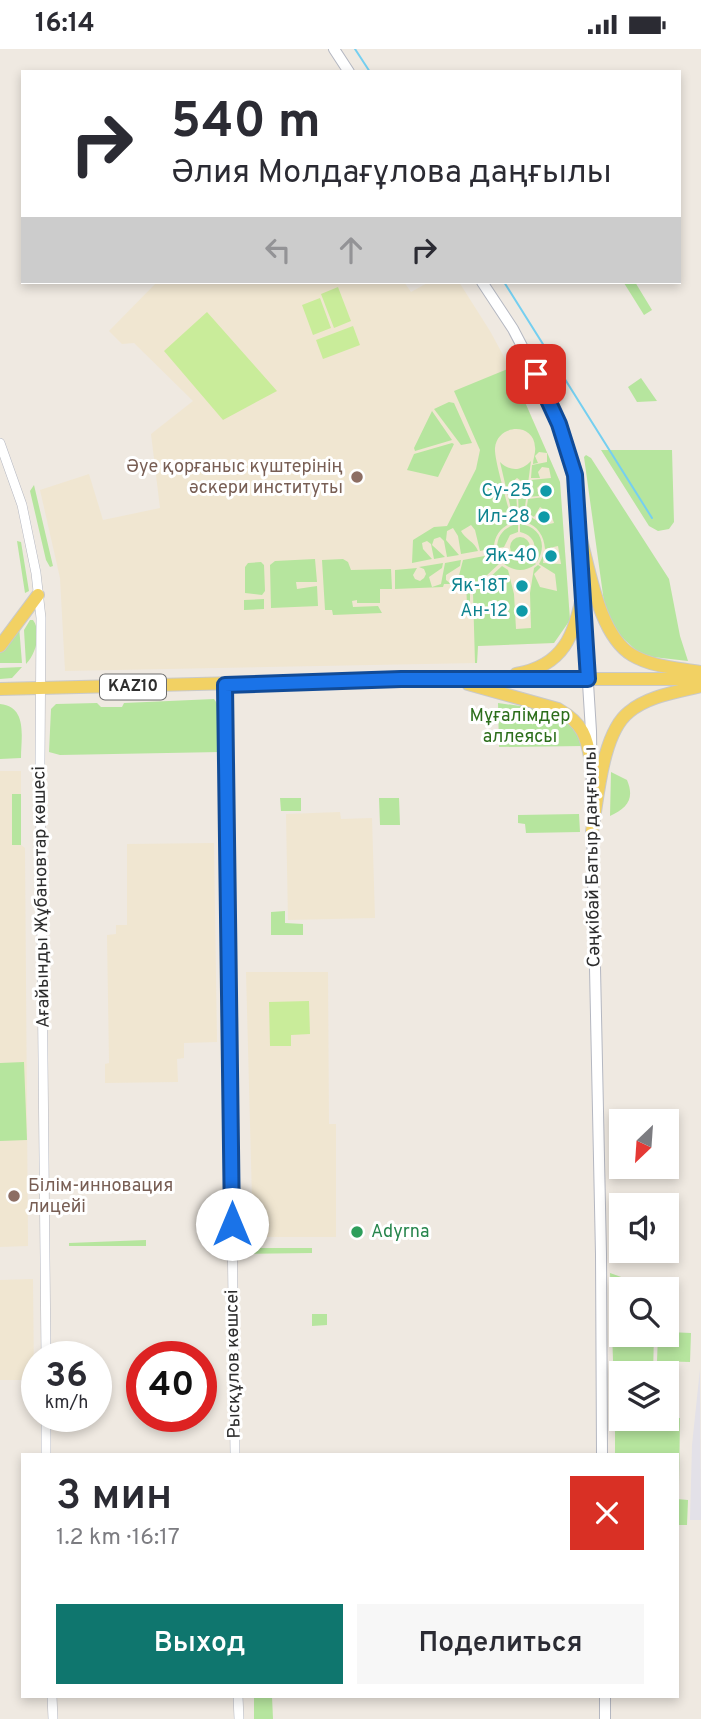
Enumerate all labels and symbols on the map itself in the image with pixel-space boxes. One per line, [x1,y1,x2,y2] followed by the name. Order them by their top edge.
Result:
[506,344,566,404] pin
[126,456,343,500] place label: Әуе қорғаныс күштерінің әскери институты
[349,469,365,485] marker: Әуе қорғаныс күштерінің әскери институты
[482,480,532,503] place label: Су-25
[538,483,554,499] marker: Су-25
[477,506,530,529] place label: Ил-28
[536,509,552,525] marker: Ил-28
[484,545,537,568] place label: Як-40
[543,548,559,564] marker: Як-40
[450,575,508,598] place label: Як-18Т
[514,578,530,594] marker: Як-18Т
[460,600,508,623] place label: Ан-12
[514,603,530,619] marker: Ан-12
[100,674,166,699] road number: KAZ10
[470,705,570,749] park label: Мұғалімдер аллеясы
[580,746,606,968] street label: Сәңкібай Батыр даңғылы
[28,766,56,1028] street label: Ағайынды Жұбановтар көшесі
[609,1109,679,1179] north arrow
[28,1175,173,1219] place label: Білім-инновация лицейі
[195,1187,269,1261] position arrow
[6,1188,22,1204] marker: Білім-инновация лицейі
[371,1221,429,1244] place label: Adyrna
[349,1224,365,1240] marker: Adyrna
[221,1289,247,1439] street label: Рысқұлов көшсеі
[126,1341,217,1432] speed limit sign: 40

